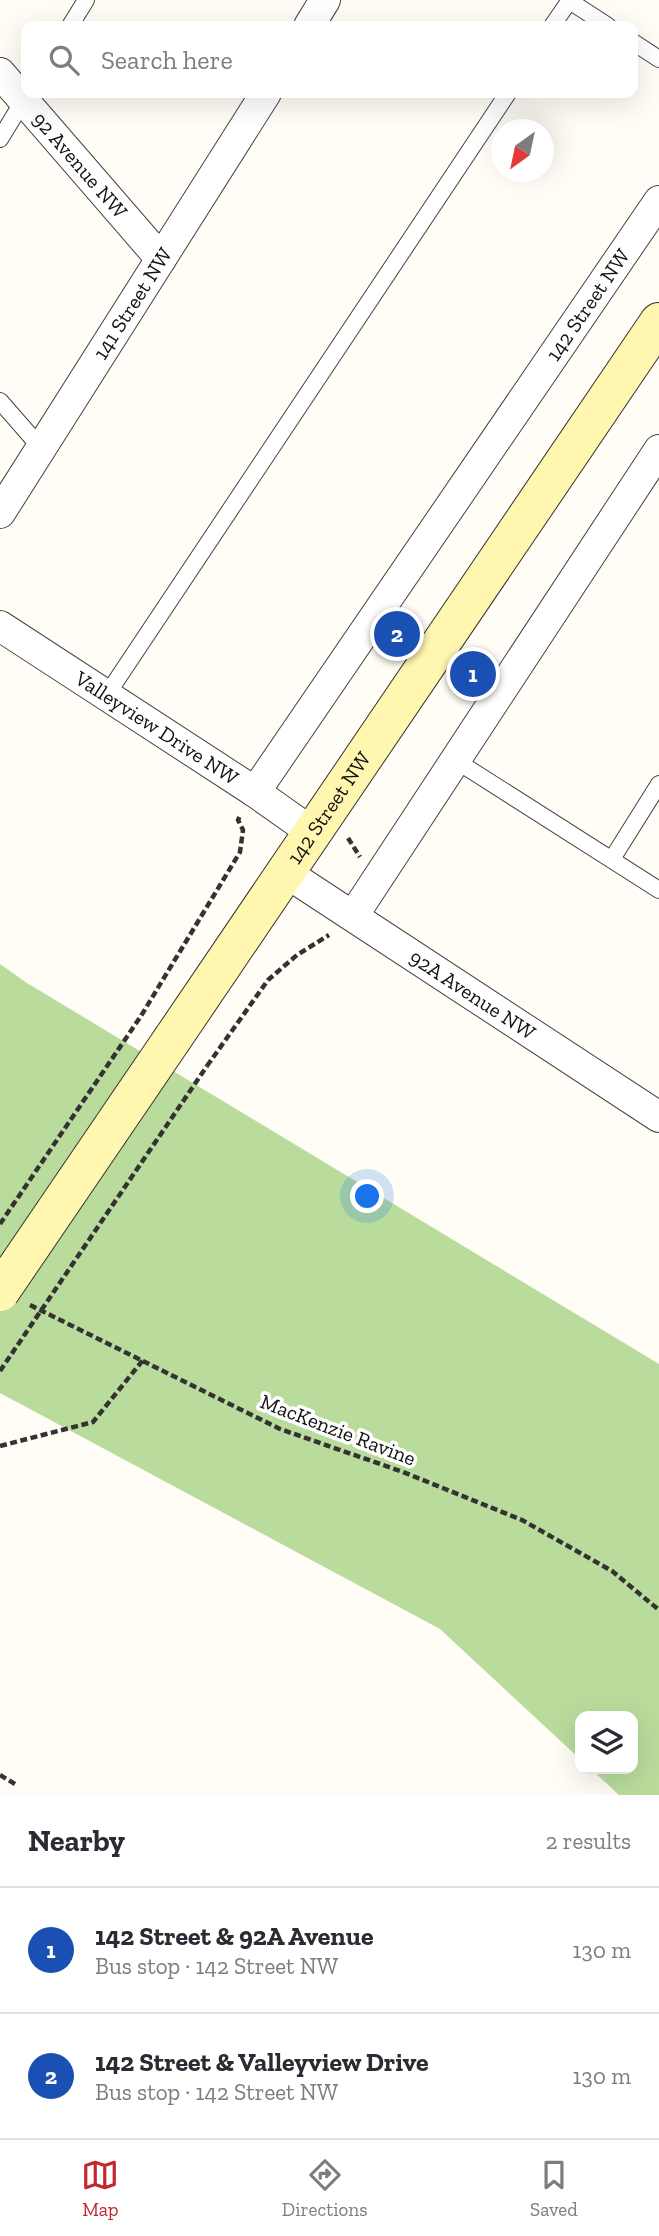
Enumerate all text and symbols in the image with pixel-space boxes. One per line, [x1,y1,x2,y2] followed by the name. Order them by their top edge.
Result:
[21,21,638,98] search box
[45,41,83,79] icon: search
[101,44,233,76] text: Search here
[27,107,133,224] street label: 92 Avenue NW
[491,119,554,182] north arrow
[88,242,177,364] street label: 141 Street NW
[540,243,635,365] street label: 142 Street NW
[374,608,420,660] pin: 2
[450,648,496,700] pin: 1
[70,665,244,790] street label: Valleyview Drive NW
[282,746,376,869] street label: 142 Street NW
[405,944,541,1045] street label: 92A Avenue NW
[350,1179,384,1213] your location
[257,1388,419,1471] street label: MacKenzie Ravine
[575,1711,638,1774] map controls
[575,1711,638,1774] button: layers
[28,1823,125,1859] text: Nearby
[546,1827,631,1855] text: 2 results
[95,1920,374,1952] text: 142 Street & 92A Avenue
[46,1936,56,1964] text: 1
[573,1936,631,1964] text: 130 m
[95,1952,338,1980] text: Bus stop · 142 Street NW
[95,2046,429,2078] text: 142 Street & Valleyview Drive
[45,2062,57,2090] text: 2
[573,2062,631,2090] text: 130 m
[95,2078,338,2106] text: Bus stop · 142 Street NW
[81,2156,119,2221] tab: Map
[282,2156,368,2221] tab: Directions
[530,2156,578,2221] tab: Saved

